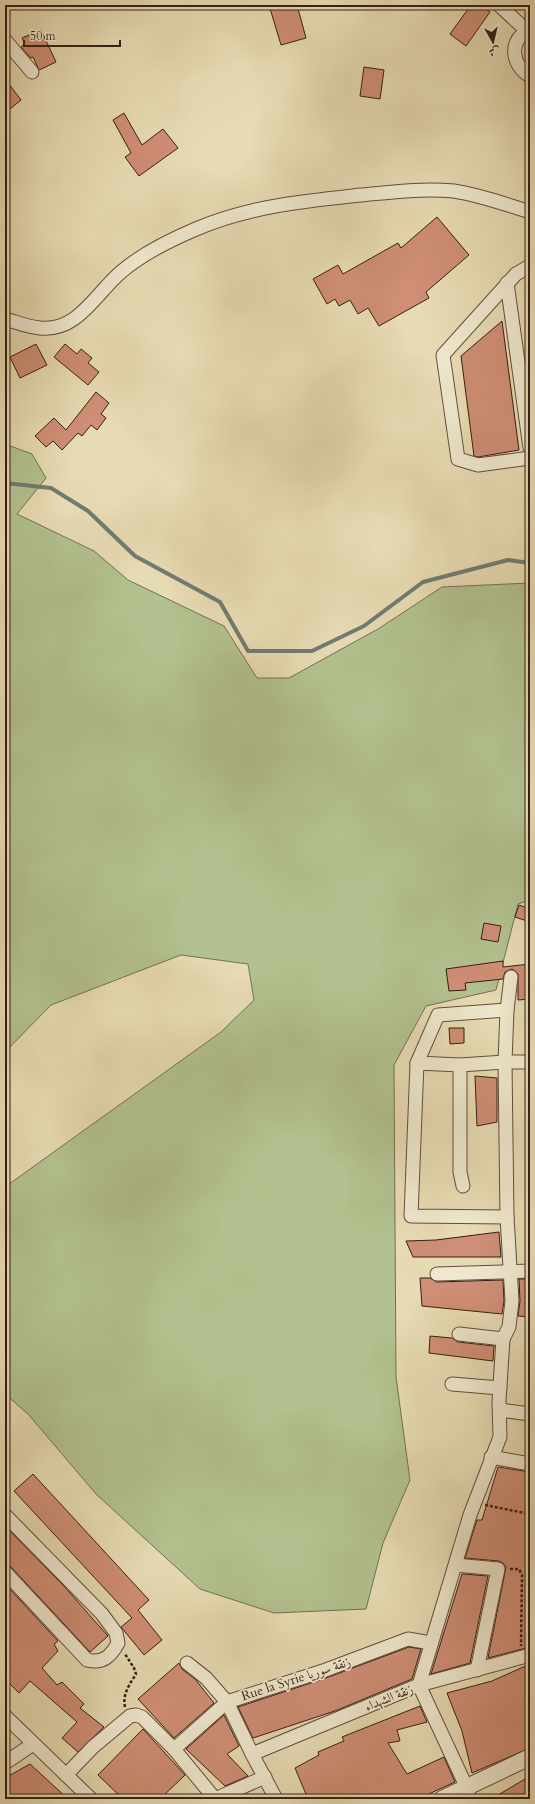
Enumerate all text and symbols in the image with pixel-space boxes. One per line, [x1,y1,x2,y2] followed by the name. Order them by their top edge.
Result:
[24,22,120,48] scale bar
[473,22,513,62] north arrow
[30,28,57,44] text: 50 m
[488,43,501,60] text: ش
[239,1653,353,1705] street label: Rue la Syrie زنقة سوريا
[362,1680,416,1716] street label: زنقة الشهداء

